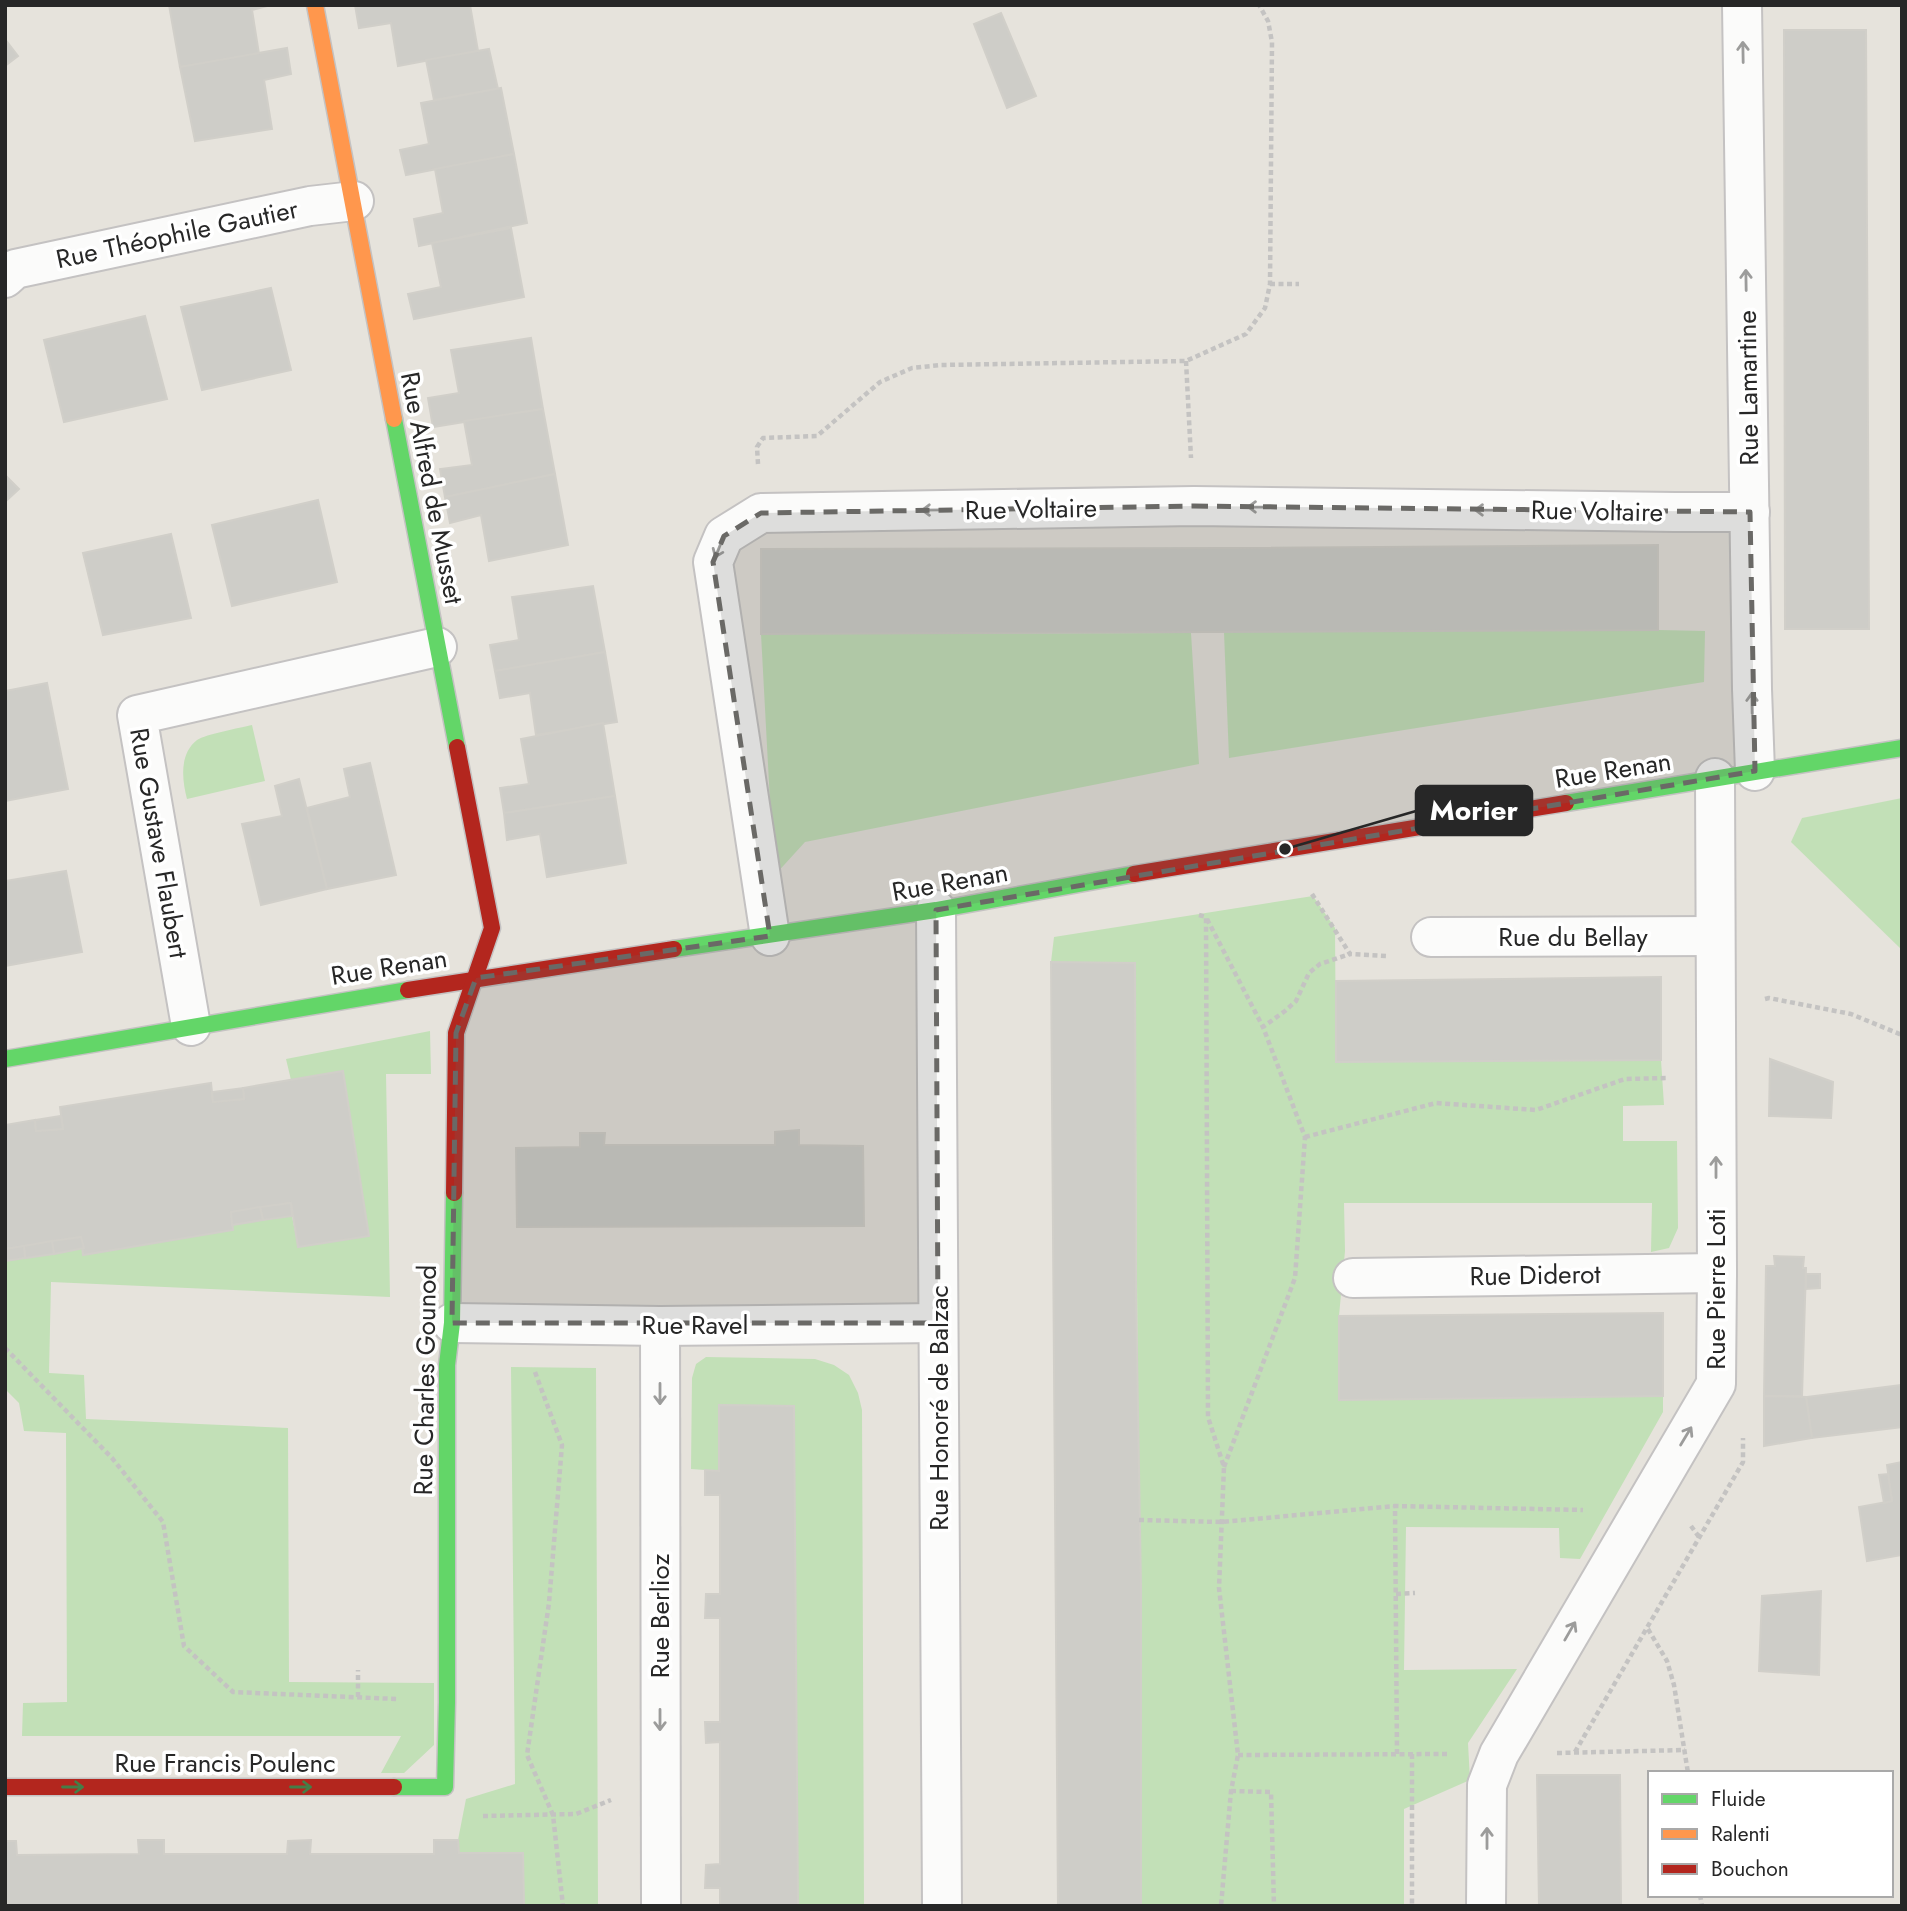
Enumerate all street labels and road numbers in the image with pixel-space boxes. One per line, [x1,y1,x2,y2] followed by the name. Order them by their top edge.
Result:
[52,190,302,278] street label: Rue Théophile Gautier
[1728,310,1768,466] street label: Rue Lamartine
[391,369,473,608] street label: Rue Alfred de Musset
[965,489,1097,529] street label: Rue Voltaire
[1531,491,1663,531] street label: Rue Voltaire
[120,725,198,962] street label: Rue Gustave Flaubert
[1552,742,1674,798] street label: Rue Renan
[889,853,1011,911] street label: Rue Renan
[1498,918,1648,956] street label: Rue du Bellay
[328,939,450,995] street label: Rue Renan
[1697,1208,1735,1370] street label: Rue Pierre Loti
[1469,1255,1602,1295] street label: Rue Diderot
[404,1264,446,1496] street label: Rue Charles Gounod
[920,1285,958,1531] street label: Rue Honoré de Balzac
[642,1306,748,1344] street label: Rue Ravel
[641,1554,679,1678] street label: Rue Berlioz
[114,1744,336,1782] street label: Rue Francis Poulenc

